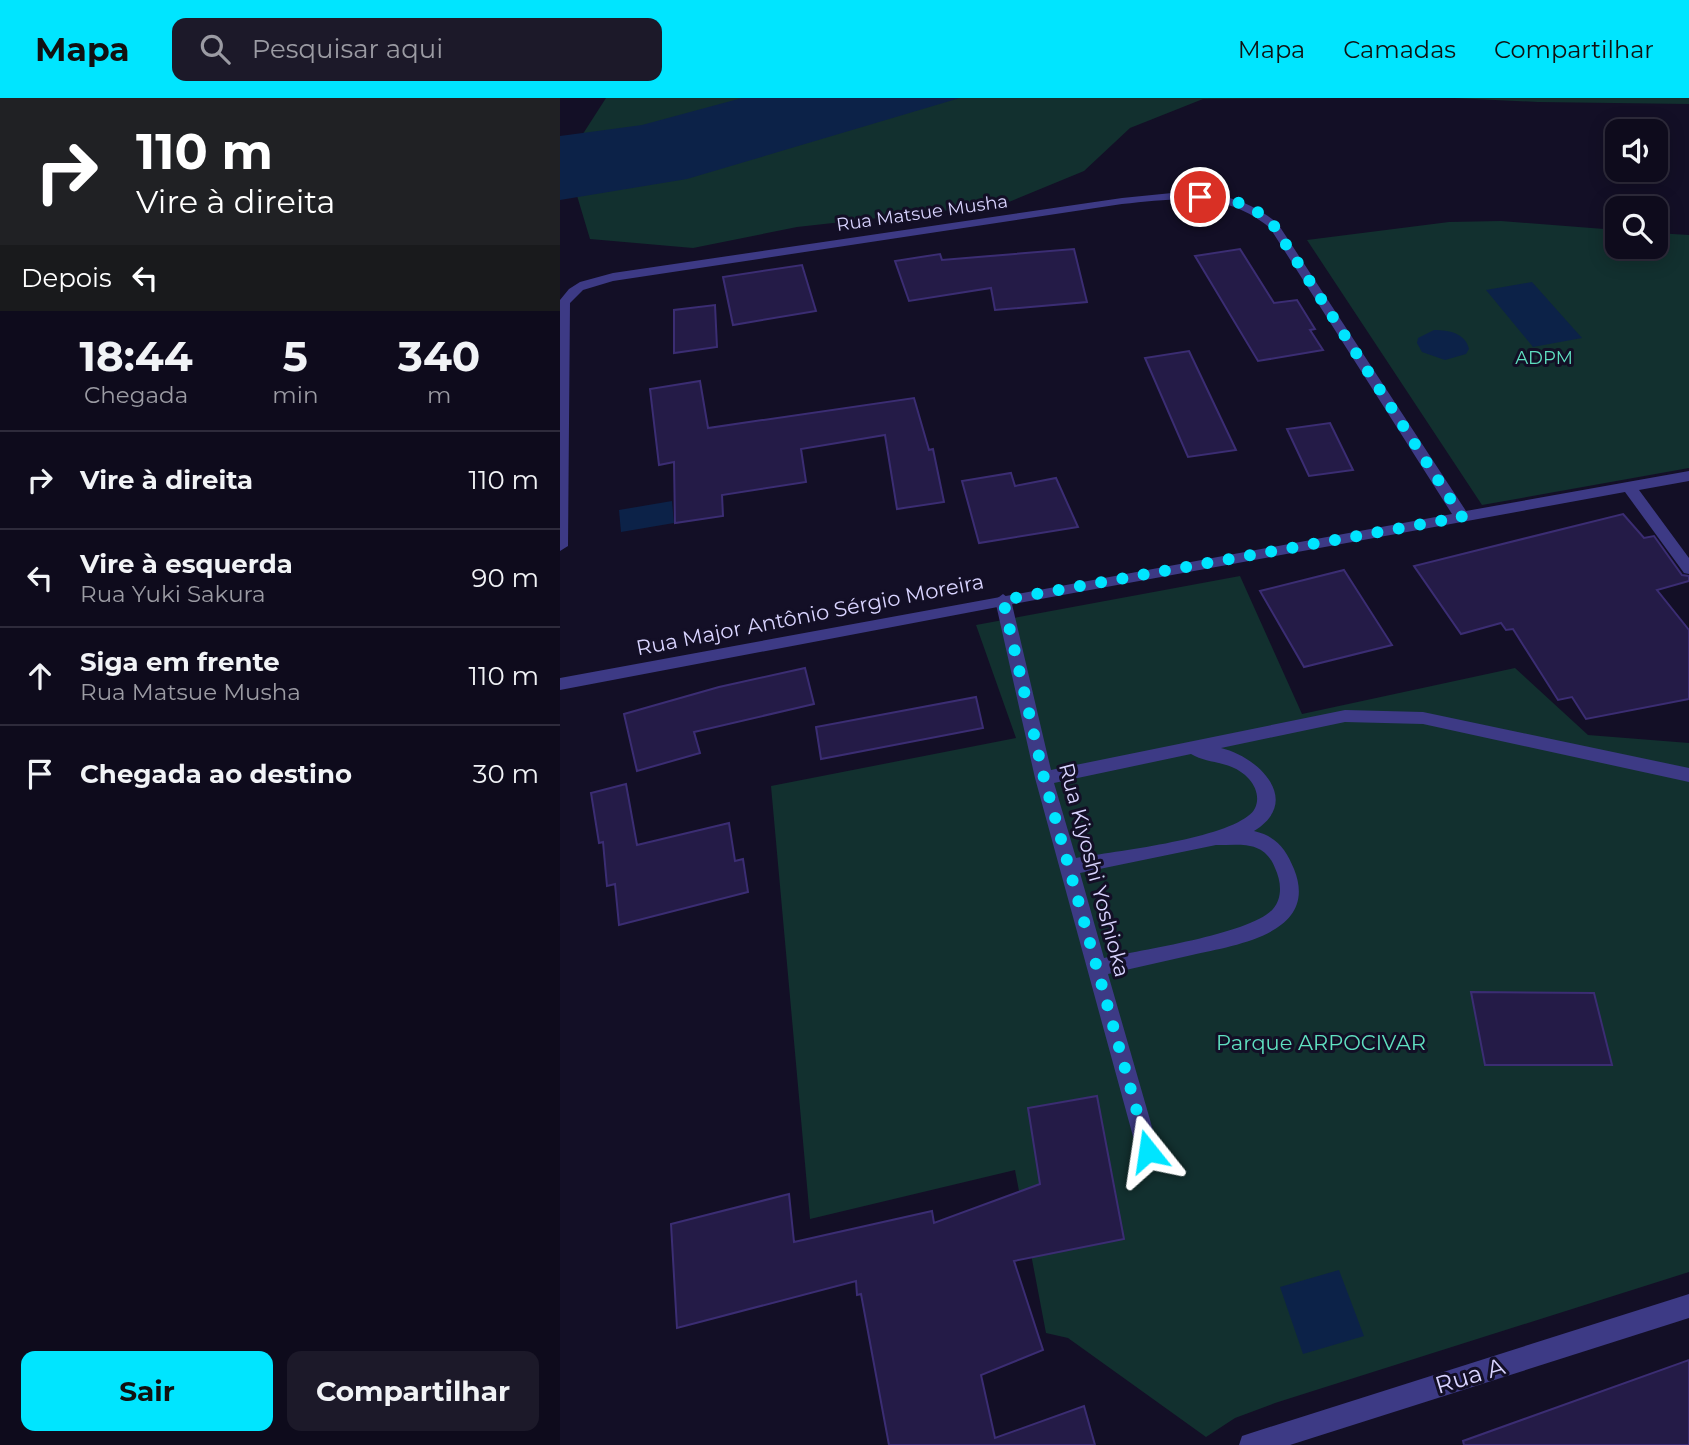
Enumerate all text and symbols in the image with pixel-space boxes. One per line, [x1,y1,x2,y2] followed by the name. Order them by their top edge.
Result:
[172,18,662,81] search box
[35,29,130,69] text: Mapa
[196,30,234,68] icon: search
[252,33,443,65] text: Pesquisar aqui
[1238,35,1305,64] text: Mapa
[1343,35,1456,64] text: Camadas
[1494,35,1654,64] text: Compartilhar
[1605,119,1668,259] map controls
[1605,119,1668,182] button: sound
[136,122,273,181] text: 110 m
[21,126,112,217] icon: right
[1170,167,1230,227] pin
[1181,178,1219,216] icon: arrive
[136,182,335,221] text: Vire à direita
[835,190,1009,236] street label: Rua Matsue Musha
[1605,196,1668,259] button: search
[126,259,164,297] icon: left
[21,262,112,294] text: Depois
[80,330,193,382] text: 18:44
[283,330,308,382] text: 5
[398,330,480,382] text: 340
[1515,347,1573,369] park label: ADPM
[84,381,188,409] text: Chegada
[272,381,318,409] text: min
[427,381,451,409] text: m
[21,461,59,499] icon: right
[80,464,253,496] text: Vire à direita
[469,464,539,496] text: 110 m
[80,548,293,580] text: Vire à esquerda
[21,559,59,597] icon: left
[472,562,539,594] text: 90 m
[634,568,986,661] street label: Rua Major Antônio Sérgio Moreira
[80,580,265,608] text: Rua Yuki Sakura
[80,646,280,678] text: Siga em frente
[21,657,59,695] icon: ahead
[469,660,539,692] text: 110 m
[80,678,301,706] text: Rua Matsue Musha
[21,755,59,793] icon: arrive
[80,758,352,790] text: Chegada ao destino
[473,758,539,790] text: 30 m
[1054,760,1135,980] street label: Rua Kiyoshi Yoshioka
[1216,1030,1426,1055] park label: Parque ARPOCIVAR
[1111,1114,1185,1188] position arrow
[21,1351,273,1431] button: Sair
[287,1351,539,1431] button: Compartilhar
[1432,1351,1509,1400] street label: Rua A

